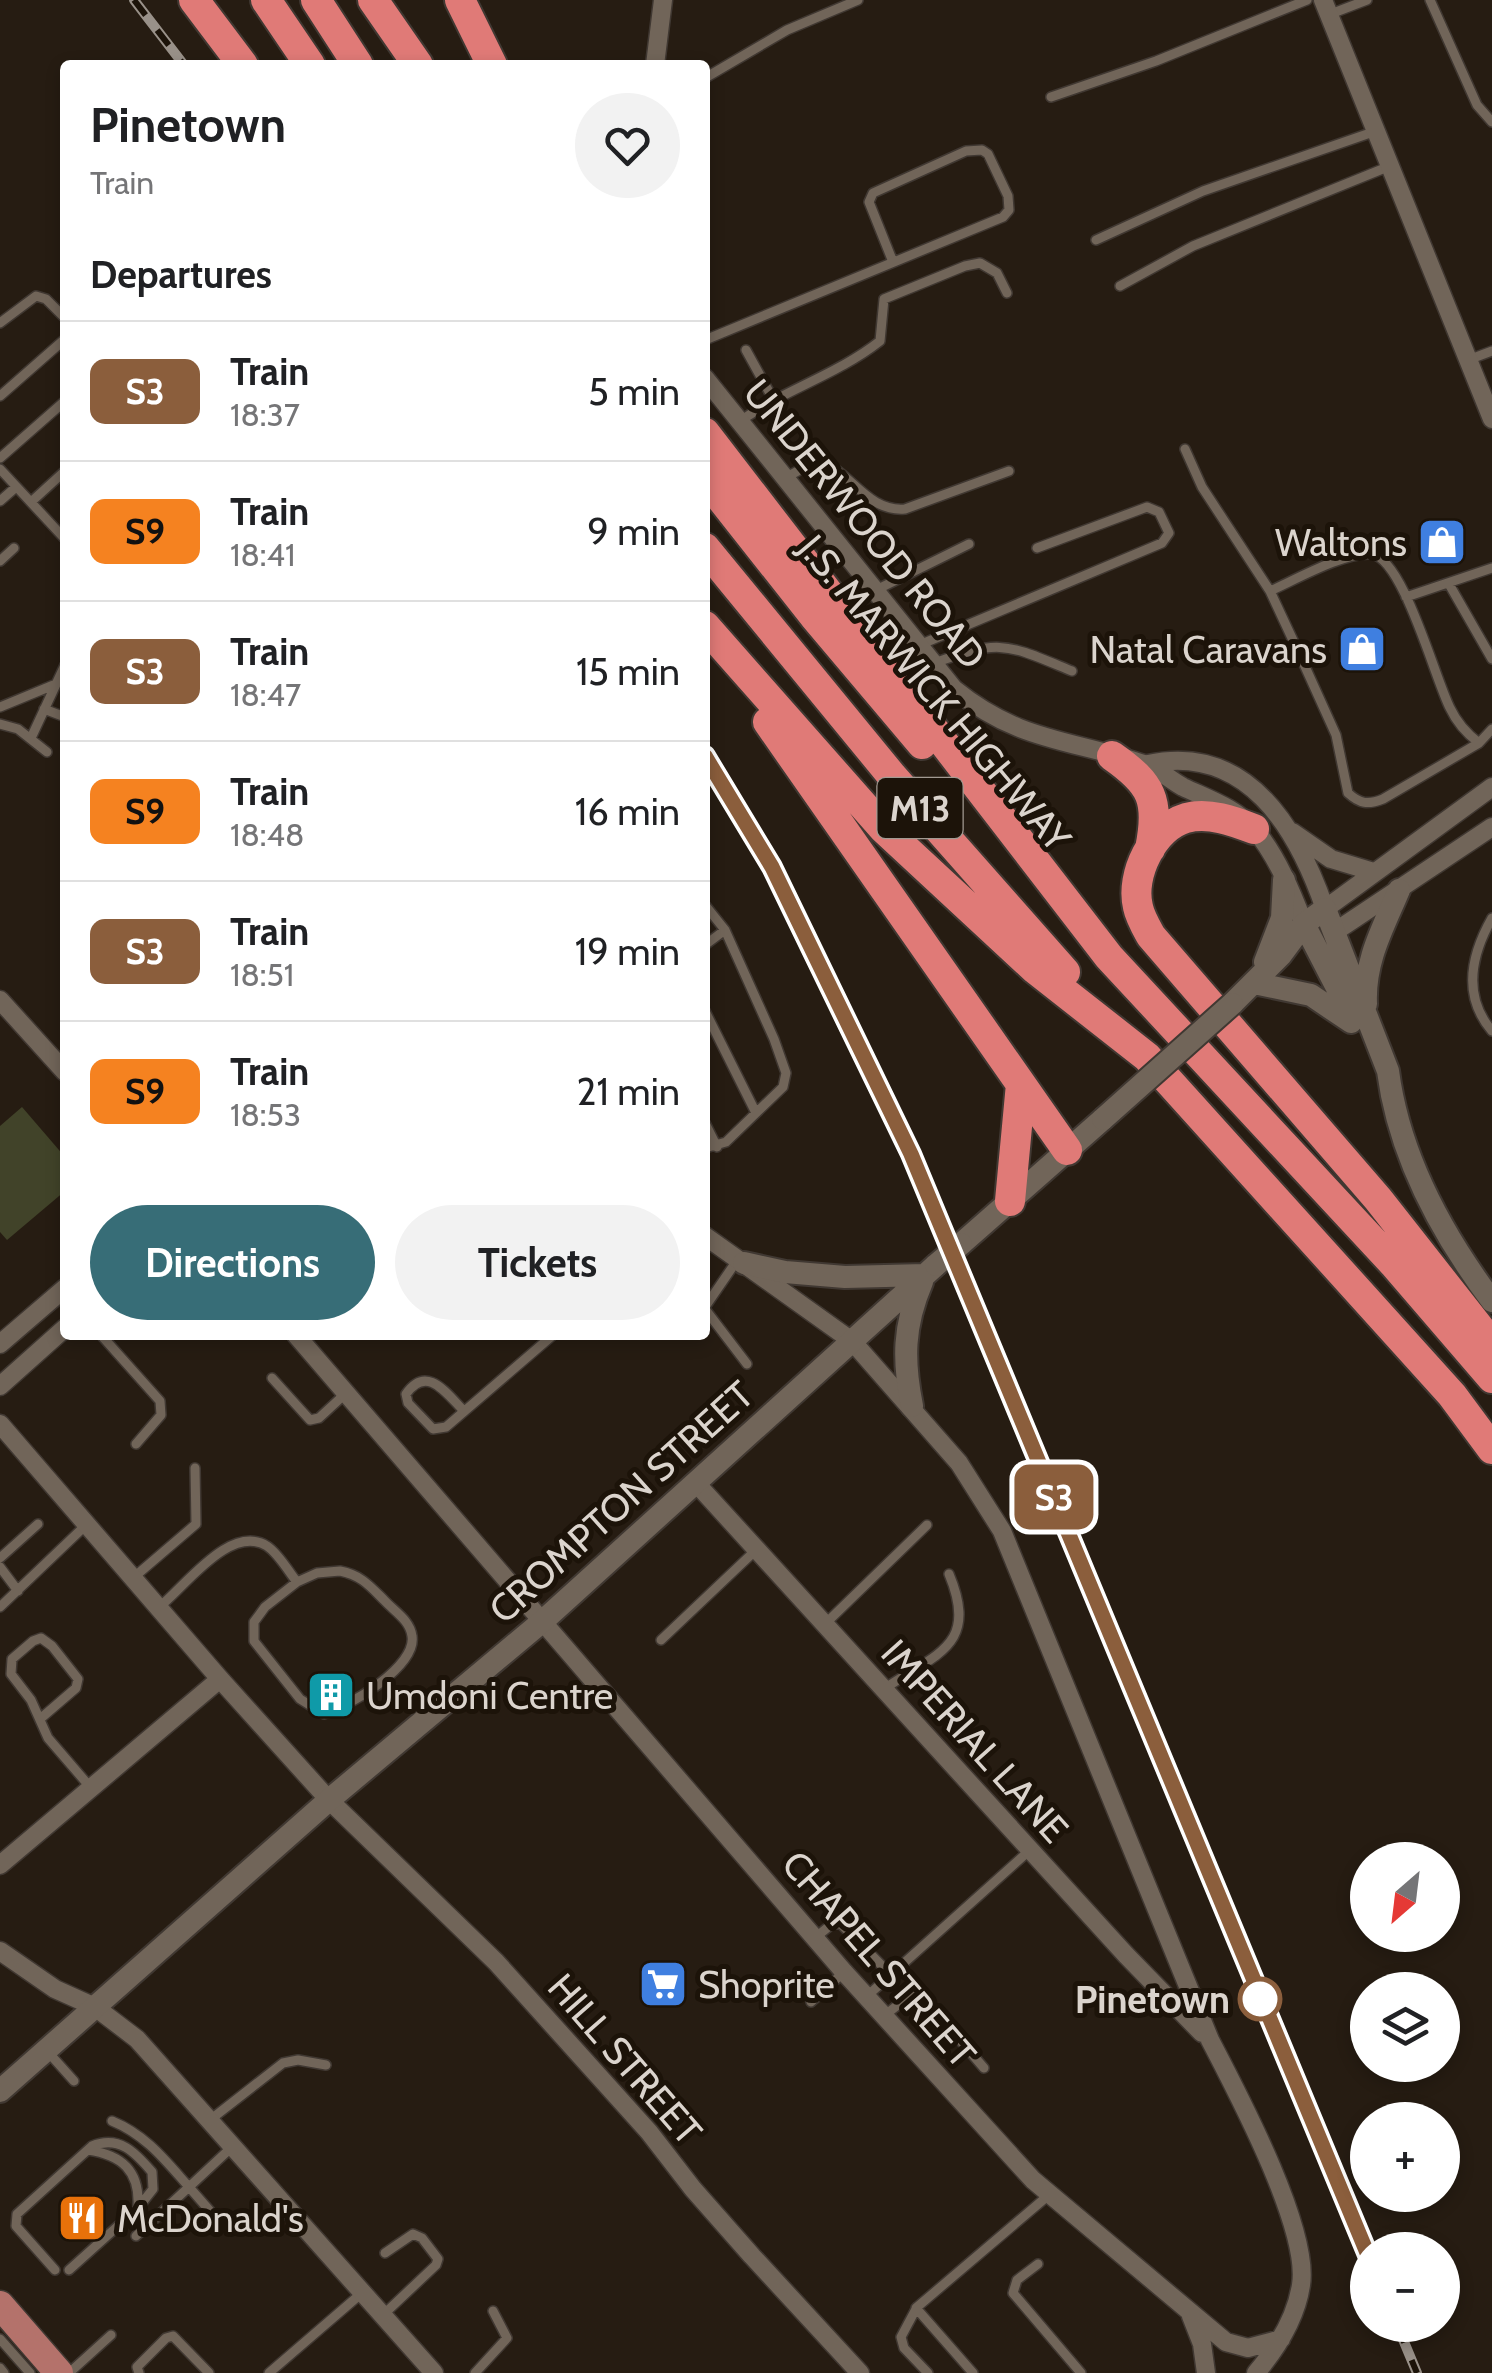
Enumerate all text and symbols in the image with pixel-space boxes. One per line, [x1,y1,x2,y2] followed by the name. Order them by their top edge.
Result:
[575,93,680,198] button: heart
[90,96,286,154] text: Pinetown
[90,163,154,202] text: Train
[90,251,272,298] text: Departures
[230,348,309,395] text: Train
[588,368,680,415] text: 5 min
[125,370,165,413] text: S3
[734,370,996,678] street label: UNDERWOOD ROAD
[230,395,300,434] text: 18:37
[230,488,309,535] text: Train
[587,508,680,555] text: 9 min
[125,510,165,553] text: S9
[1416,516,1468,568] shop icon: Waltons
[1275,519,1407,566] place label: Waltons
[788,525,1081,861] street label: J.S. MARWICK HIGHWAY
[230,535,295,574] text: 18:41
[1336,623,1388,675] shop icon: Natal Caravans
[1090,626,1327,673] place label: Natal Caravans
[230,628,309,675] text: Train
[576,648,680,695] text: 15 min
[125,650,165,693] text: S3
[230,675,301,714] text: 18:47
[230,768,309,815] text: Train
[878,778,962,838] road number: M13
[575,788,680,835] text: 16 min
[125,790,165,833] text: S9
[230,815,304,854] text: 18:48
[230,908,309,955] text: Train
[575,928,680,975] text: 19 min
[125,930,165,973] text: S3
[230,955,294,994] text: 18:51
[230,1048,309,1095] text: Train
[577,1068,680,1115] text: 21 min
[125,1070,165,1113] text: S9
[230,1095,301,1134] text: 18:53
[90,1205,375,1320] button: Directions
[395,1205,680,1320] button: Tickets
[479,1371,763,1633] street label: CROMPTON STREET
[1009,1464,1099,1530] line badge: S3
[1034,1476,1074,1519] text: S3
[872,1630,1078,1852] street label: IMPERIAL LANE
[305,1669,357,1721] building icon: Umdoni Centre
[366,1672,613,1719] place label: Umdoni Centre
[772,1841,986,2077] street label: CHAPEL STREET
[1350,1842,1460,1952] north arrow
[1350,1842,1460,2342] map controls
[637,1958,689,2010] supermarket icon: Shoprite
[698,1961,835,2008] place label: Shoprite
[538,1964,712,2154] street label: HILL STREET
[1350,1972,1460,2082] button: layers
[1075,1976,1230,2023] place label: Pinetown
[1239,1978,1281,2020] marker: Pinetown
[1350,2102,1460,2212] button: +
[56,2192,108,2244] restaurant icon: McDonald's
[117,2195,304,2242] place label: McDonald's
[1350,2232,1460,2342] button: −

